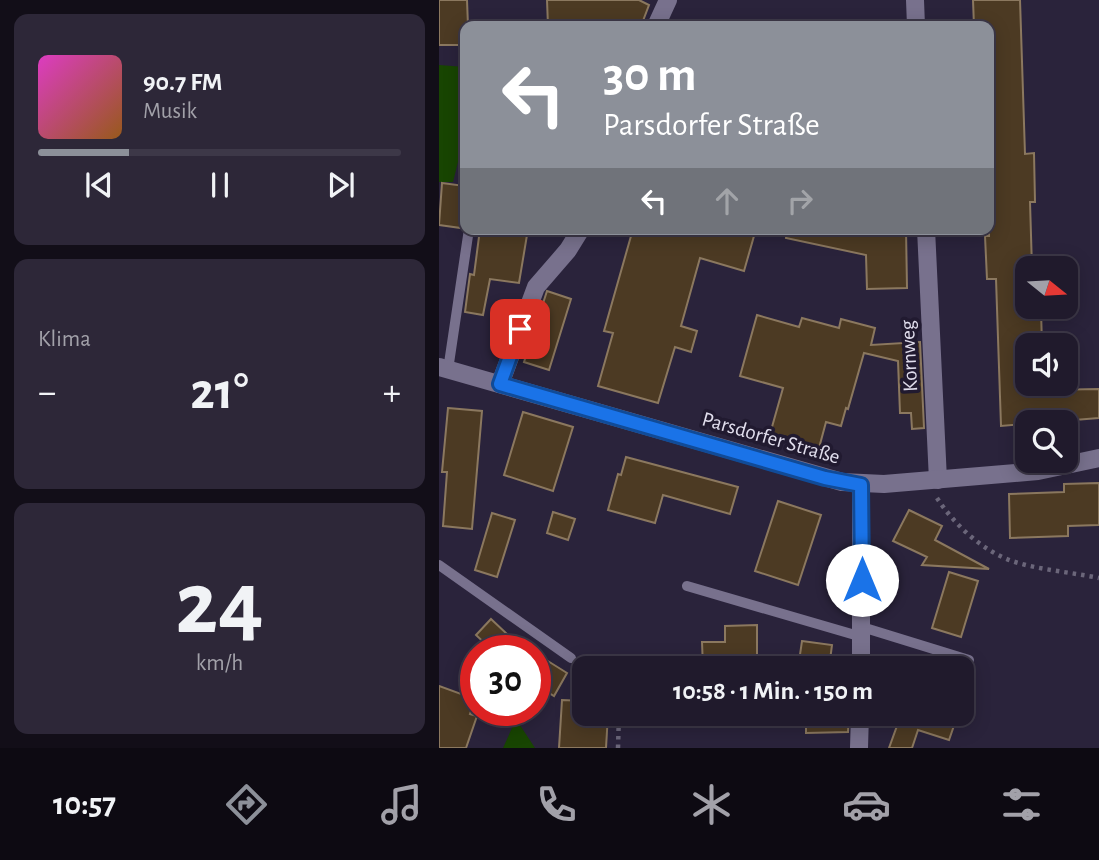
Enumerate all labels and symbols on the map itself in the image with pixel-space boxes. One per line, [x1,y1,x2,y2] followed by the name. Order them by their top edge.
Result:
[1015,256,1078,318] north arrow
[490,299,550,359] pin
[897,319,921,392] street label: Kornweg
[700,408,842,468] street label: Parsdorfer Straße
[825,543,899,617] position arrow
[460,635,551,726] speed limit sign: 30

